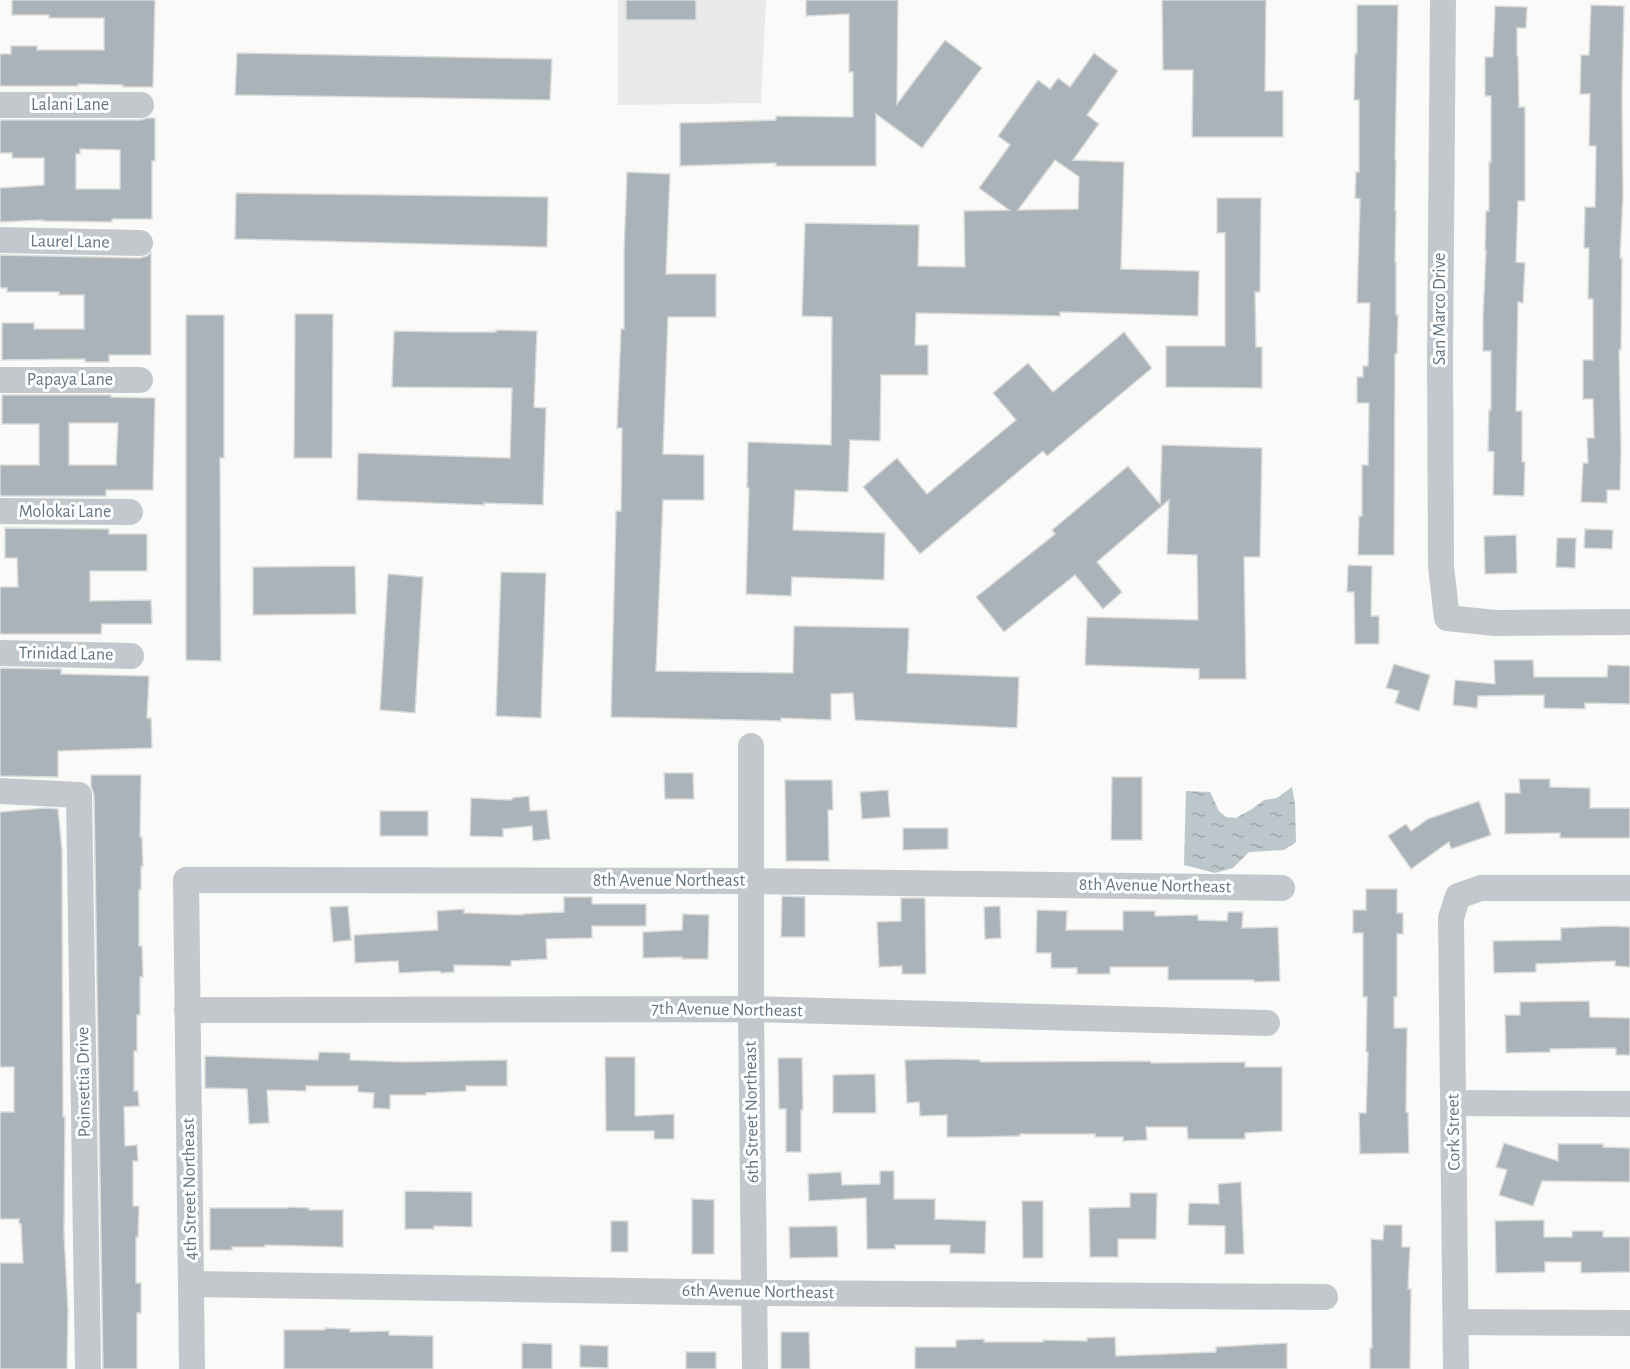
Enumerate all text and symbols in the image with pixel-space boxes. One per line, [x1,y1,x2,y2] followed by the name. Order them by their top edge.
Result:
[31,96,109,114] street label: Lalani Lane
[30,232,110,252] street label: Laurel Lane
[1431,253,1449,365] street label: San Marco Drive
[27,371,113,389] street label: Papaya Lane
[19,503,111,521] street label: Molokai Lane
[19,644,113,664] street label: Trinidad Lane
[593,872,746,890] street label: 8th Avenue Northeast
[1079,876,1232,896] street label: 8th Avenue Northeast
[651,1000,803,1020] street label: 7th Avenue Northeast
[74,1027,94,1137] street label: Poinsettia Drive
[742,1040,762,1183] street label: 6th Street Northeast
[1444,1093,1464,1171] street label: Cork Street
[180,1117,200,1260] street label: 4th Street Northeast
[682,1282,835,1302] street label: 6th Avenue Northeast

